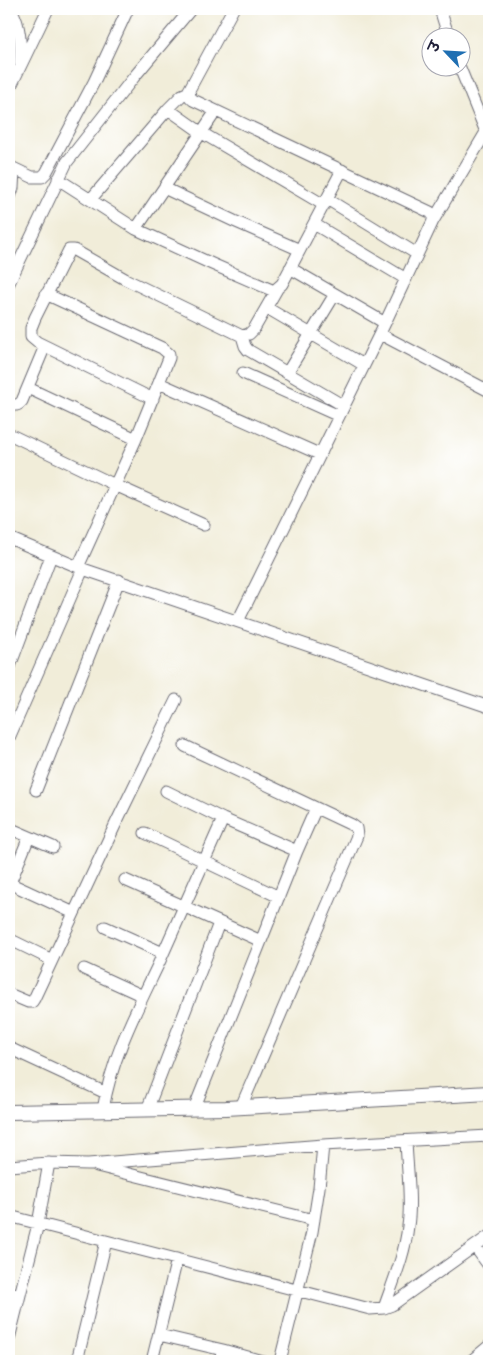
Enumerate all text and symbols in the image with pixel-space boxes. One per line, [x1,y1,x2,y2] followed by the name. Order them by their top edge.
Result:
[420,28,470,78] north arrow
[423,37,448,58] text: उ

